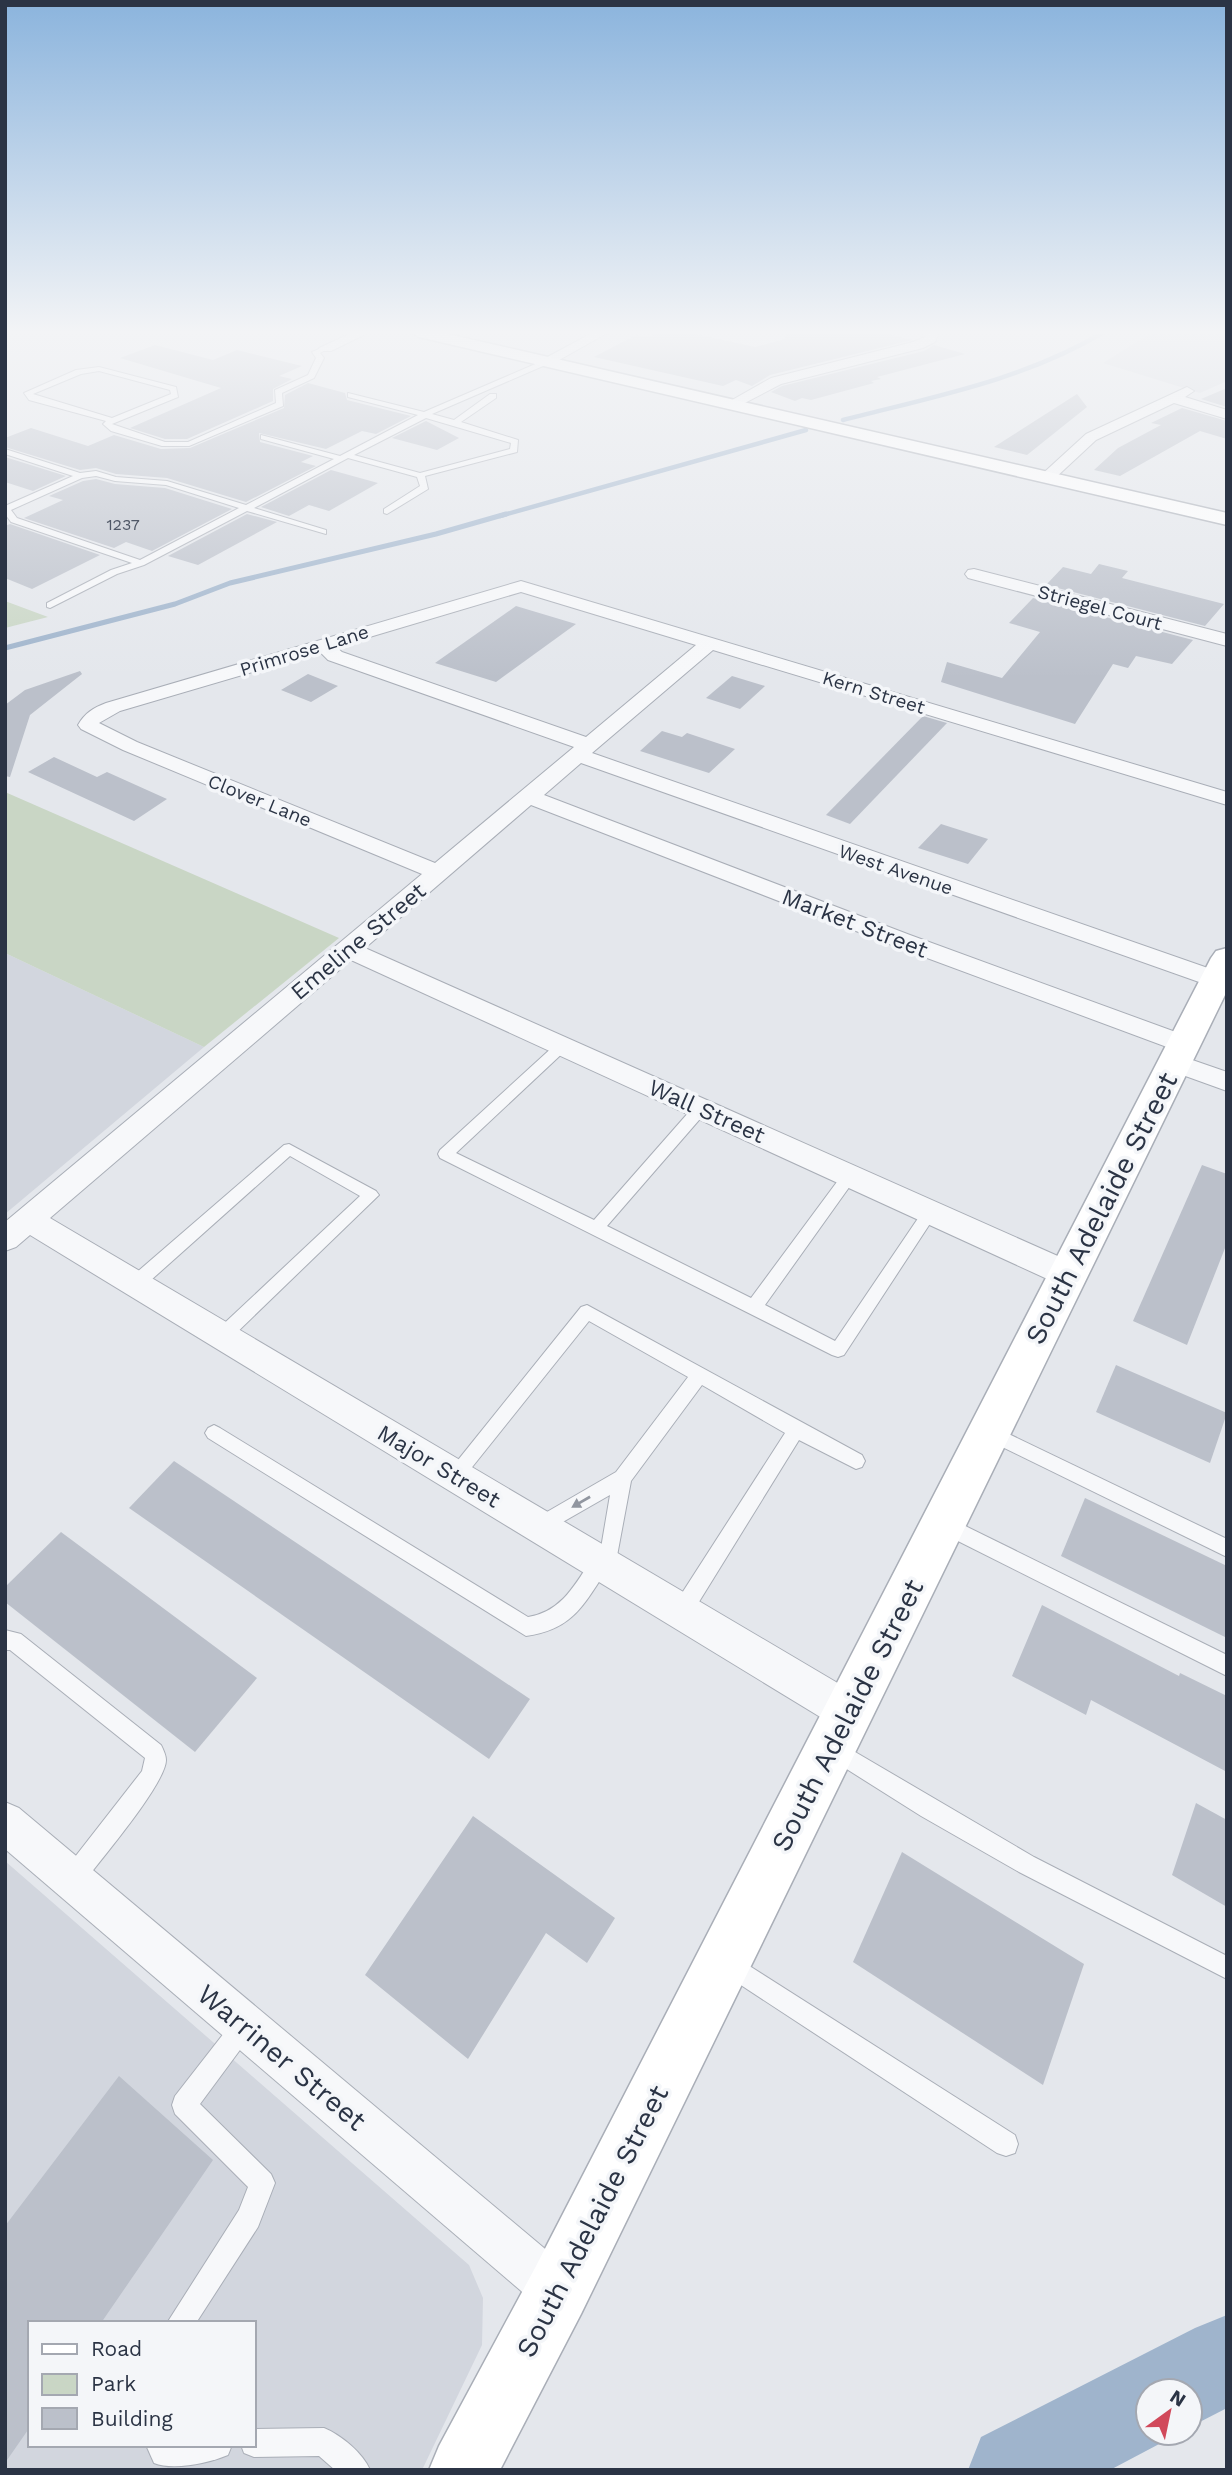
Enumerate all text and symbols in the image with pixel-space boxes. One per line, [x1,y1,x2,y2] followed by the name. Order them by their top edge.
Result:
[106,515,140,534] house number: 1237
[1035,580,1165,635] street label: Striegel Court
[237,620,371,681] street label: Primrose Lane
[820,666,928,719] street label: Kern Street
[205,769,315,832] street label: Clover Lane
[836,839,956,900] street label: West Avenue
[285,877,431,1006] street label: Emeline Street
[778,883,932,964] street label: Market Street
[1018,1066,1185,1350] street label: South Adelaide Street
[644,1074,770,1149] street label: Wall Street
[372,1419,505,1514] street label: Major Street
[571,1496,590,1508] one-way arrow
[764,1573,931,1857] street label: South Adelaide Street
[191,1977,373,2138] street label: Warriner Street
[509,2079,676,2363] street label: South Adelaide Street
[28,2321,256,2447] legend
[91,2336,142,2361] text: Road
[91,2371,136,2396] text: Park
[1134,2377,1204,2447] north arrow
[1166,2385,1190,2412] text: N
[91,2406,173,2431] text: Building

